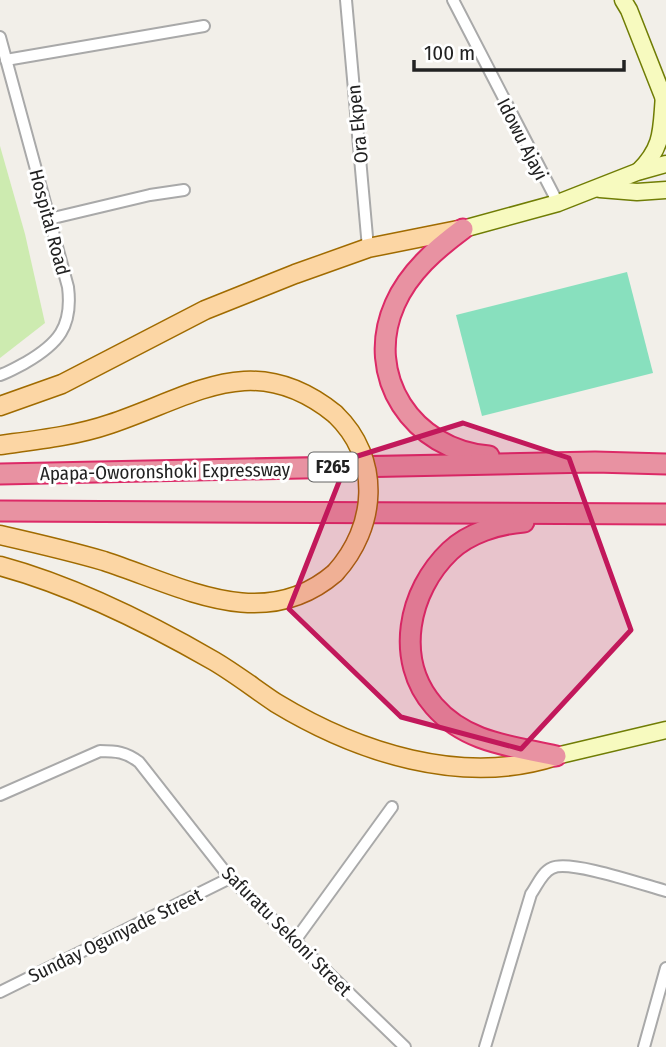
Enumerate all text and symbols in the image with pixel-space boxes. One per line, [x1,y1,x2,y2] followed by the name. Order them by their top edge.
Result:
[414,28,624,72] scale bar
[424,40,475,66] text: 100 m
[342,83,373,164] street label: Ora Ekpen
[492,94,553,184] street label: Idowu Ajayi
[24,167,75,278] street label: Hospital Road
[308,452,358,481] road number: F265
[40,458,291,485] street label: Apapa-Oworonshoki Expressway
[217,862,357,1002] street label: Safuratu Sekoni Street
[25,883,206,987] street label: Sunday Ogunyade Street

